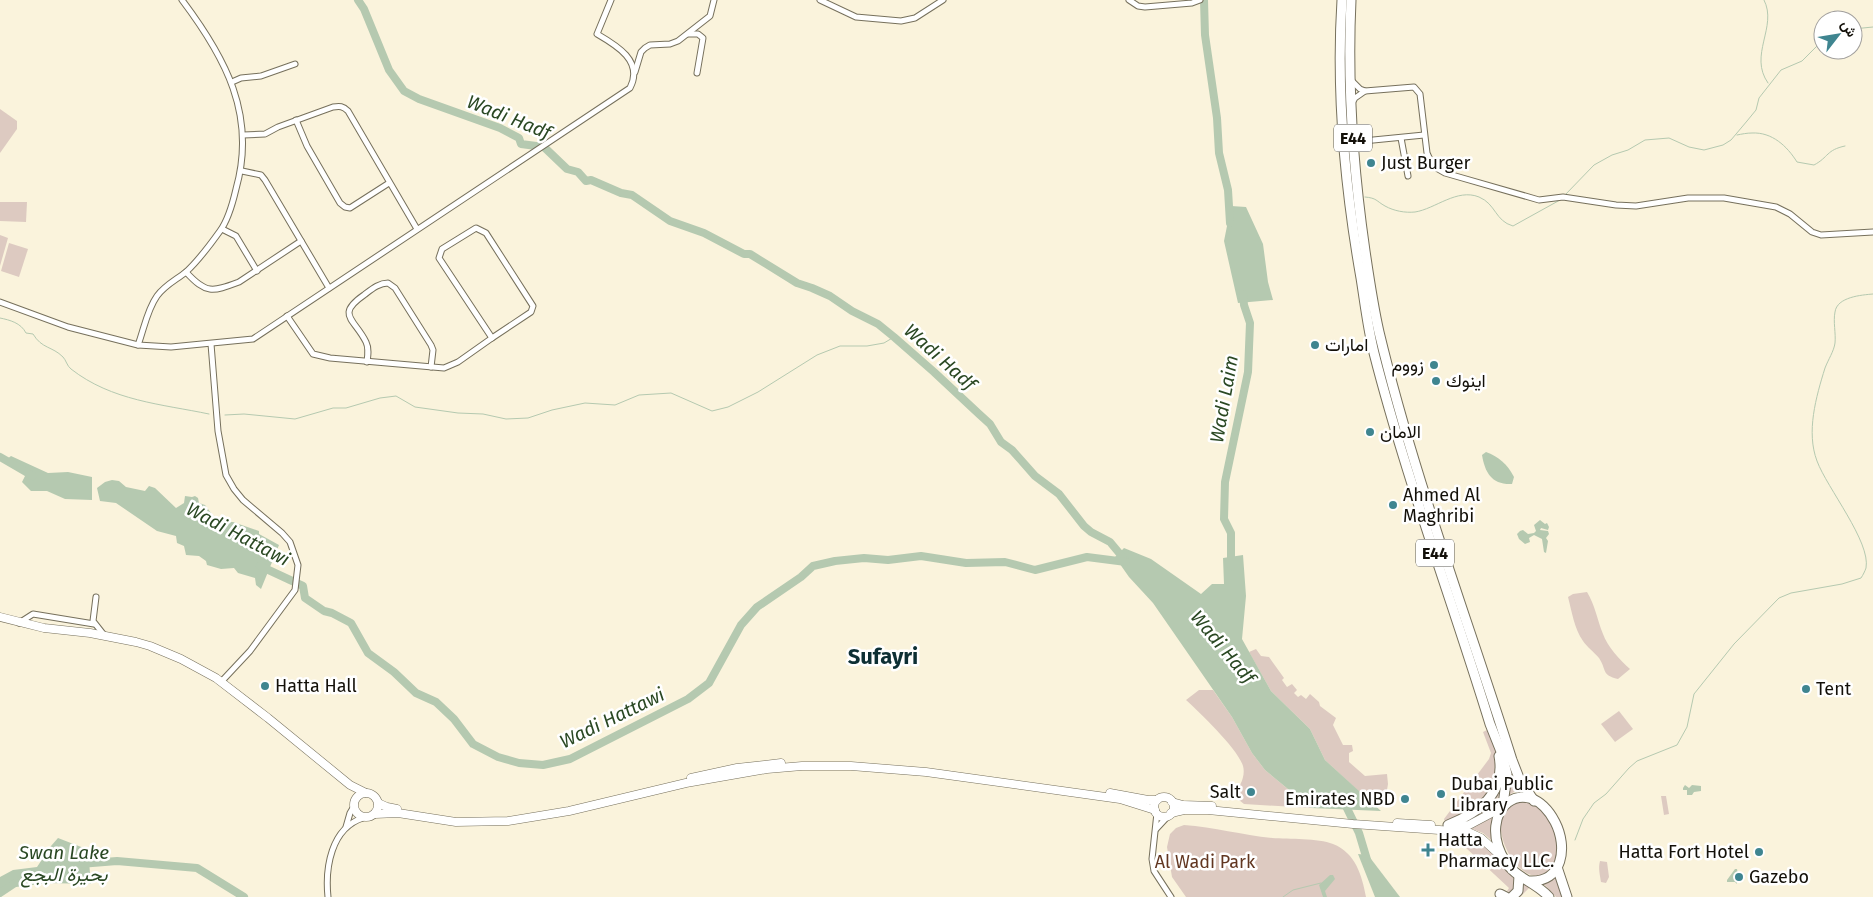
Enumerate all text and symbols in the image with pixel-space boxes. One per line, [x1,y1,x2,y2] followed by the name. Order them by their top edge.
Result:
[1813,10,1863,60] north arrow
[1837,17,1860,40] text: ش
[464,90,557,145] water label: Wadi Hadf
[1334,125,1372,152] road number: E44
[1381,152,1471,174] place label: Just Burger
[1365,157,1377,169] marker: Just Burger
[899,319,983,397] water label: Wadi Hadf
[1325,334,1368,356] place label: امارات
[1309,339,1321,351] marker: امارات
[1205,353,1243,445] water label: Wadi Laim
[1391,354,1424,377] place label: زووم
[1428,359,1440,371] marker: زووم
[1446,370,1486,392] place label: اينوك
[1430,375,1442,387] marker: اينوك
[1380,421,1421,443] place label: الامان
[1364,426,1376,438] marker: الامان
[1403,484,1480,527] place label: Ahmed Al Maghribi
[182,497,294,571] water label: Wadi Hattawi
[1387,499,1399,511] marker: Ahmed Al Maghribi
[1416,540,1454,566] road number: E44
[1186,606,1262,690] water label: Wadi Hadf
[848,643,918,670] district label: Sufayri
[275,675,357,697] place label: Hatta Hall
[1816,678,1852,700] place label: Tent
[259,680,271,692] marker: Hatta Hall
[556,682,669,753] water label: Wadi Hattawi
[1800,683,1812,695] marker: Tent
[1451,773,1554,816] place label: Dubai Public Library
[1210,781,1241,803] place label: Salt
[1245,786,1257,798] marker: Salt
[1285,788,1395,810] place label: Emirates NBD
[1435,788,1447,800] marker: Dubai Public Library
[1399,793,1411,805] marker: Emirates NBD
[1438,829,1554,872] place label: Hatta Pharmacy LLC.
[18,841,109,888] water label: Swan Lake بحيرة البجع
[1619,841,1749,863] place label: Hatta Fort Hotel
[1422,844,1434,856] marker: Hatta Pharmacy LLC.
[1753,846,1765,858] marker: Hatta Fort Hotel
[1155,851,1256,873] park label: Al Wadi Park
[1749,866,1809,888] place label: Gazebo
[1733,871,1745,883] marker: Gazebo

